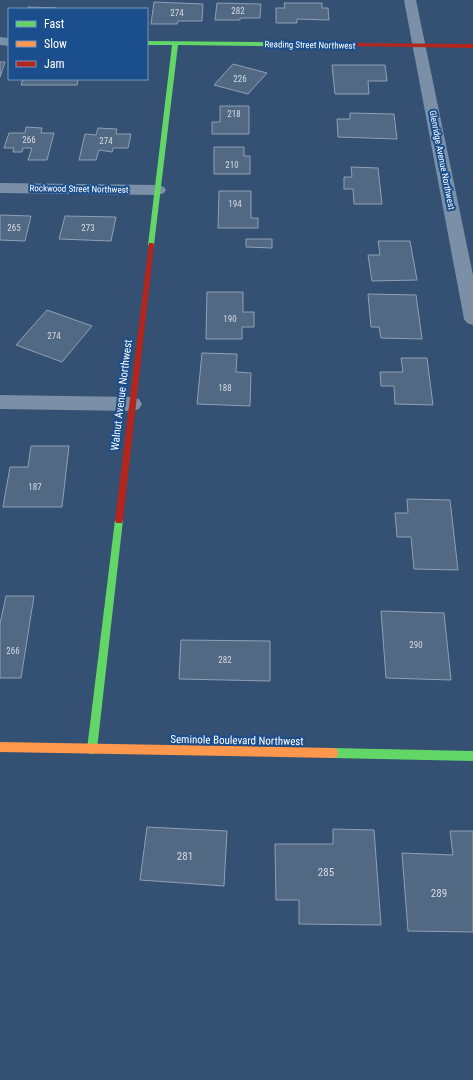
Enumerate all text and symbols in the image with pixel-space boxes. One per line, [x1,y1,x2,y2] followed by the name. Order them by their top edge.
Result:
[231,6,245,16] house number: 282
[8,8,148,80] legend
[170,8,184,18] house number: 274
[44,17,65,31] text: Fast
[44,37,67,51] text: Slow
[265,39,356,51] street label: Reading Street Northwest
[44,57,65,71] text: Jam
[233,74,247,84] house number: 226
[227,109,241,119] house number: 218
[427,110,457,211] street label: Glenridge Avenue Northwest
[22,135,36,145] house number: 266
[99,136,113,146] house number: 274
[225,160,239,170] house number: 210
[29,183,129,195] street label: Rockwood Street Northwest
[228,199,242,209] house number: 194
[7,223,21,233] house number: 265
[81,223,95,233] house number: 273
[223,314,237,324] house number: 190
[47,331,61,341] house number: 274
[108,339,135,451] street label: Walnut Avenue Northwest
[218,383,232,393] house number: 188
[28,482,42,492] house number: 187
[409,640,423,650] house number: 290
[6,646,20,656] house number: 266
[218,655,232,665] house number: 282
[170,733,304,748] street label: Seminole Boulevard Northwest
[177,850,193,863] house number: 281
[318,866,334,879] house number: 285
[431,887,447,900] house number: 289

